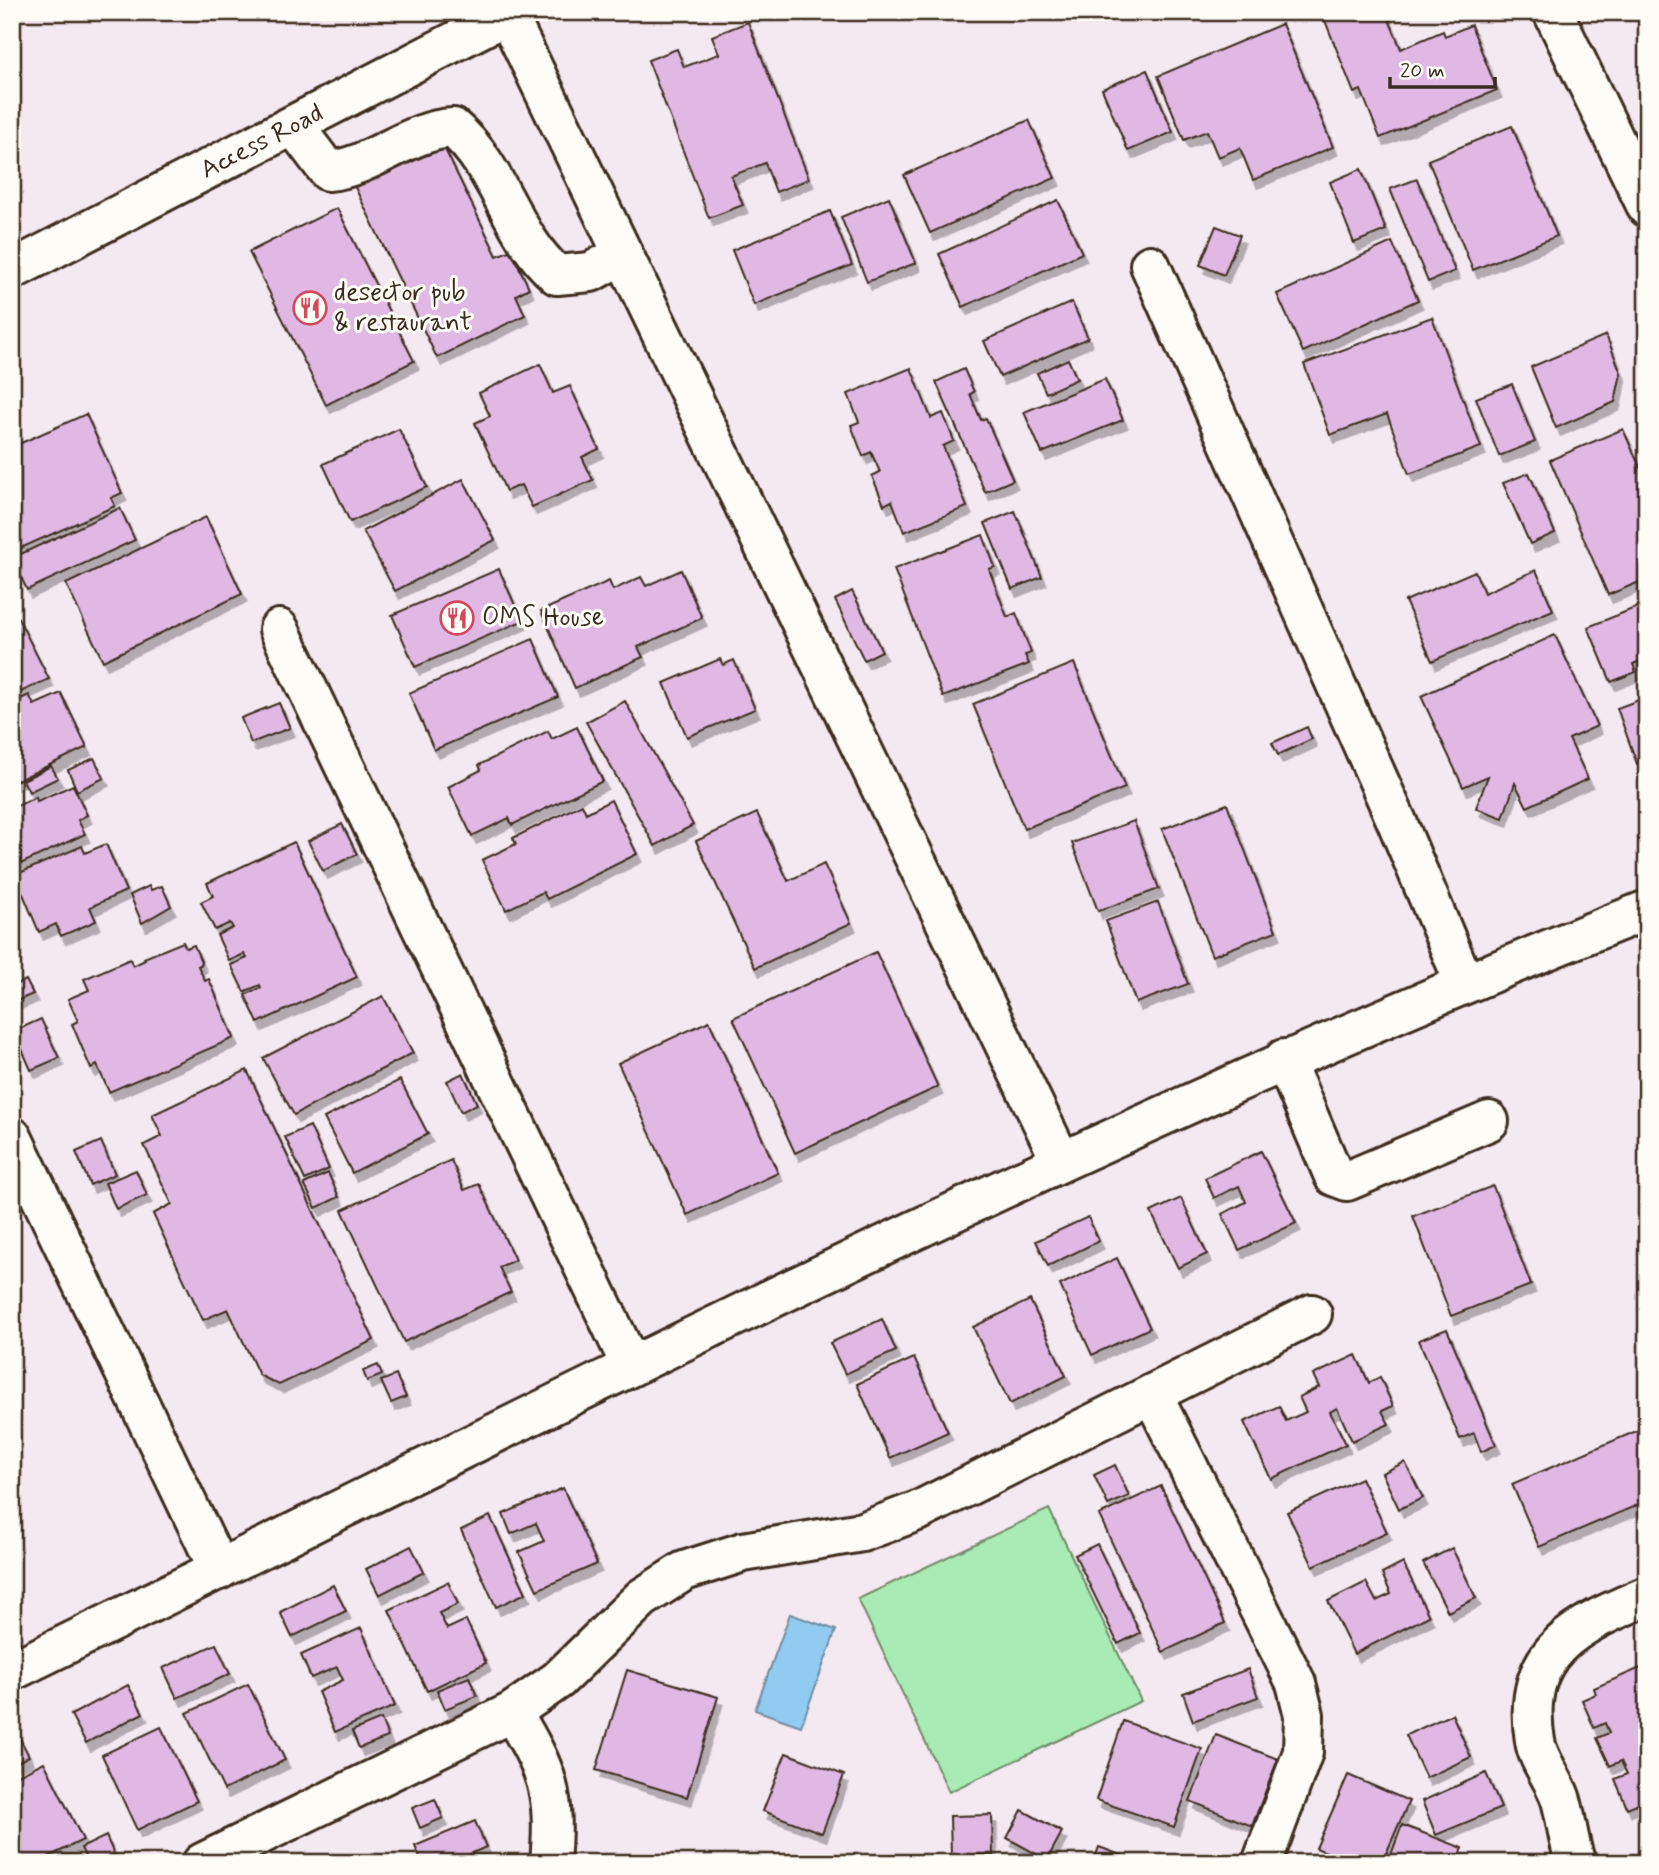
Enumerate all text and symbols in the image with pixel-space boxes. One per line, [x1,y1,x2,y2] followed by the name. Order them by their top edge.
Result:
[1390,46,1494,90] scale bar
[1400,57,1445,85] text: 20 m
[195,97,329,187] street label: Access Road
[334,276,472,340] place label: desector pub & restaurant
[291,289,329,327] restaurant icon: desector pub & restaurant
[438,599,476,637] restaurant icon: OMS House
[482,601,604,635] place label: OMS House

